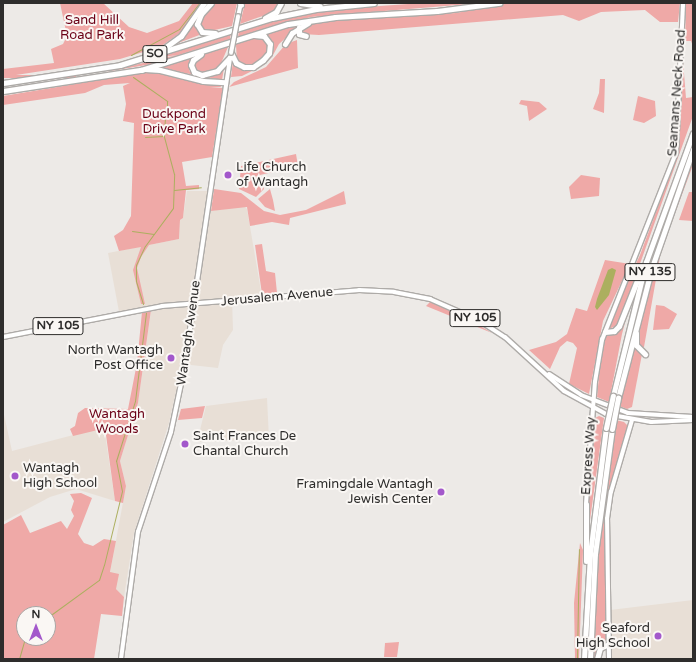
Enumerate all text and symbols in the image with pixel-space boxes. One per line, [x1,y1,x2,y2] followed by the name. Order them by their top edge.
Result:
[60,13,124,44] park label: Sand Hill Road Park
[665,29,689,157] street label: Seamans Neck Road
[142,44,168,64] road number: SO
[142,107,206,138] park label: Duckpond Drive Park
[236,160,308,191] place label: Life Church of Wantagh
[223,170,233,180] marker: Life Church of Wantagh
[624,262,676,282] road number: NY 135
[174,279,204,387] street label: Wantagh Avenue
[220,284,334,310] street label: Jerusalem Avenue
[449,308,501,328] road number: NY 105
[32,316,84,336] road number: NY 105
[68,343,163,374] place label: North Wantagh Post Office
[166,353,176,363] marker: North Wantagh Post Office
[89,407,145,438] park label: Wantagh Woods
[578,416,600,496] street label: Express Way
[193,429,296,460] place label: Saint Frances De Chantal Church
[180,439,190,449] marker: Saint Frances De Chantal Church
[23,461,97,492] place label: Wantagh High School
[10,471,20,481] marker: Wantagh High School
[296,477,433,508] place label: Framingdale Wantagh Jewish Center
[436,487,446,497] marker: Framingdale Wantagh Jewish Center
[16,606,56,646] north arrow
[32,608,40,621] text: N
[576,621,650,652] place label: Seaford High School
[653,631,663,641] marker: Seaford High School

